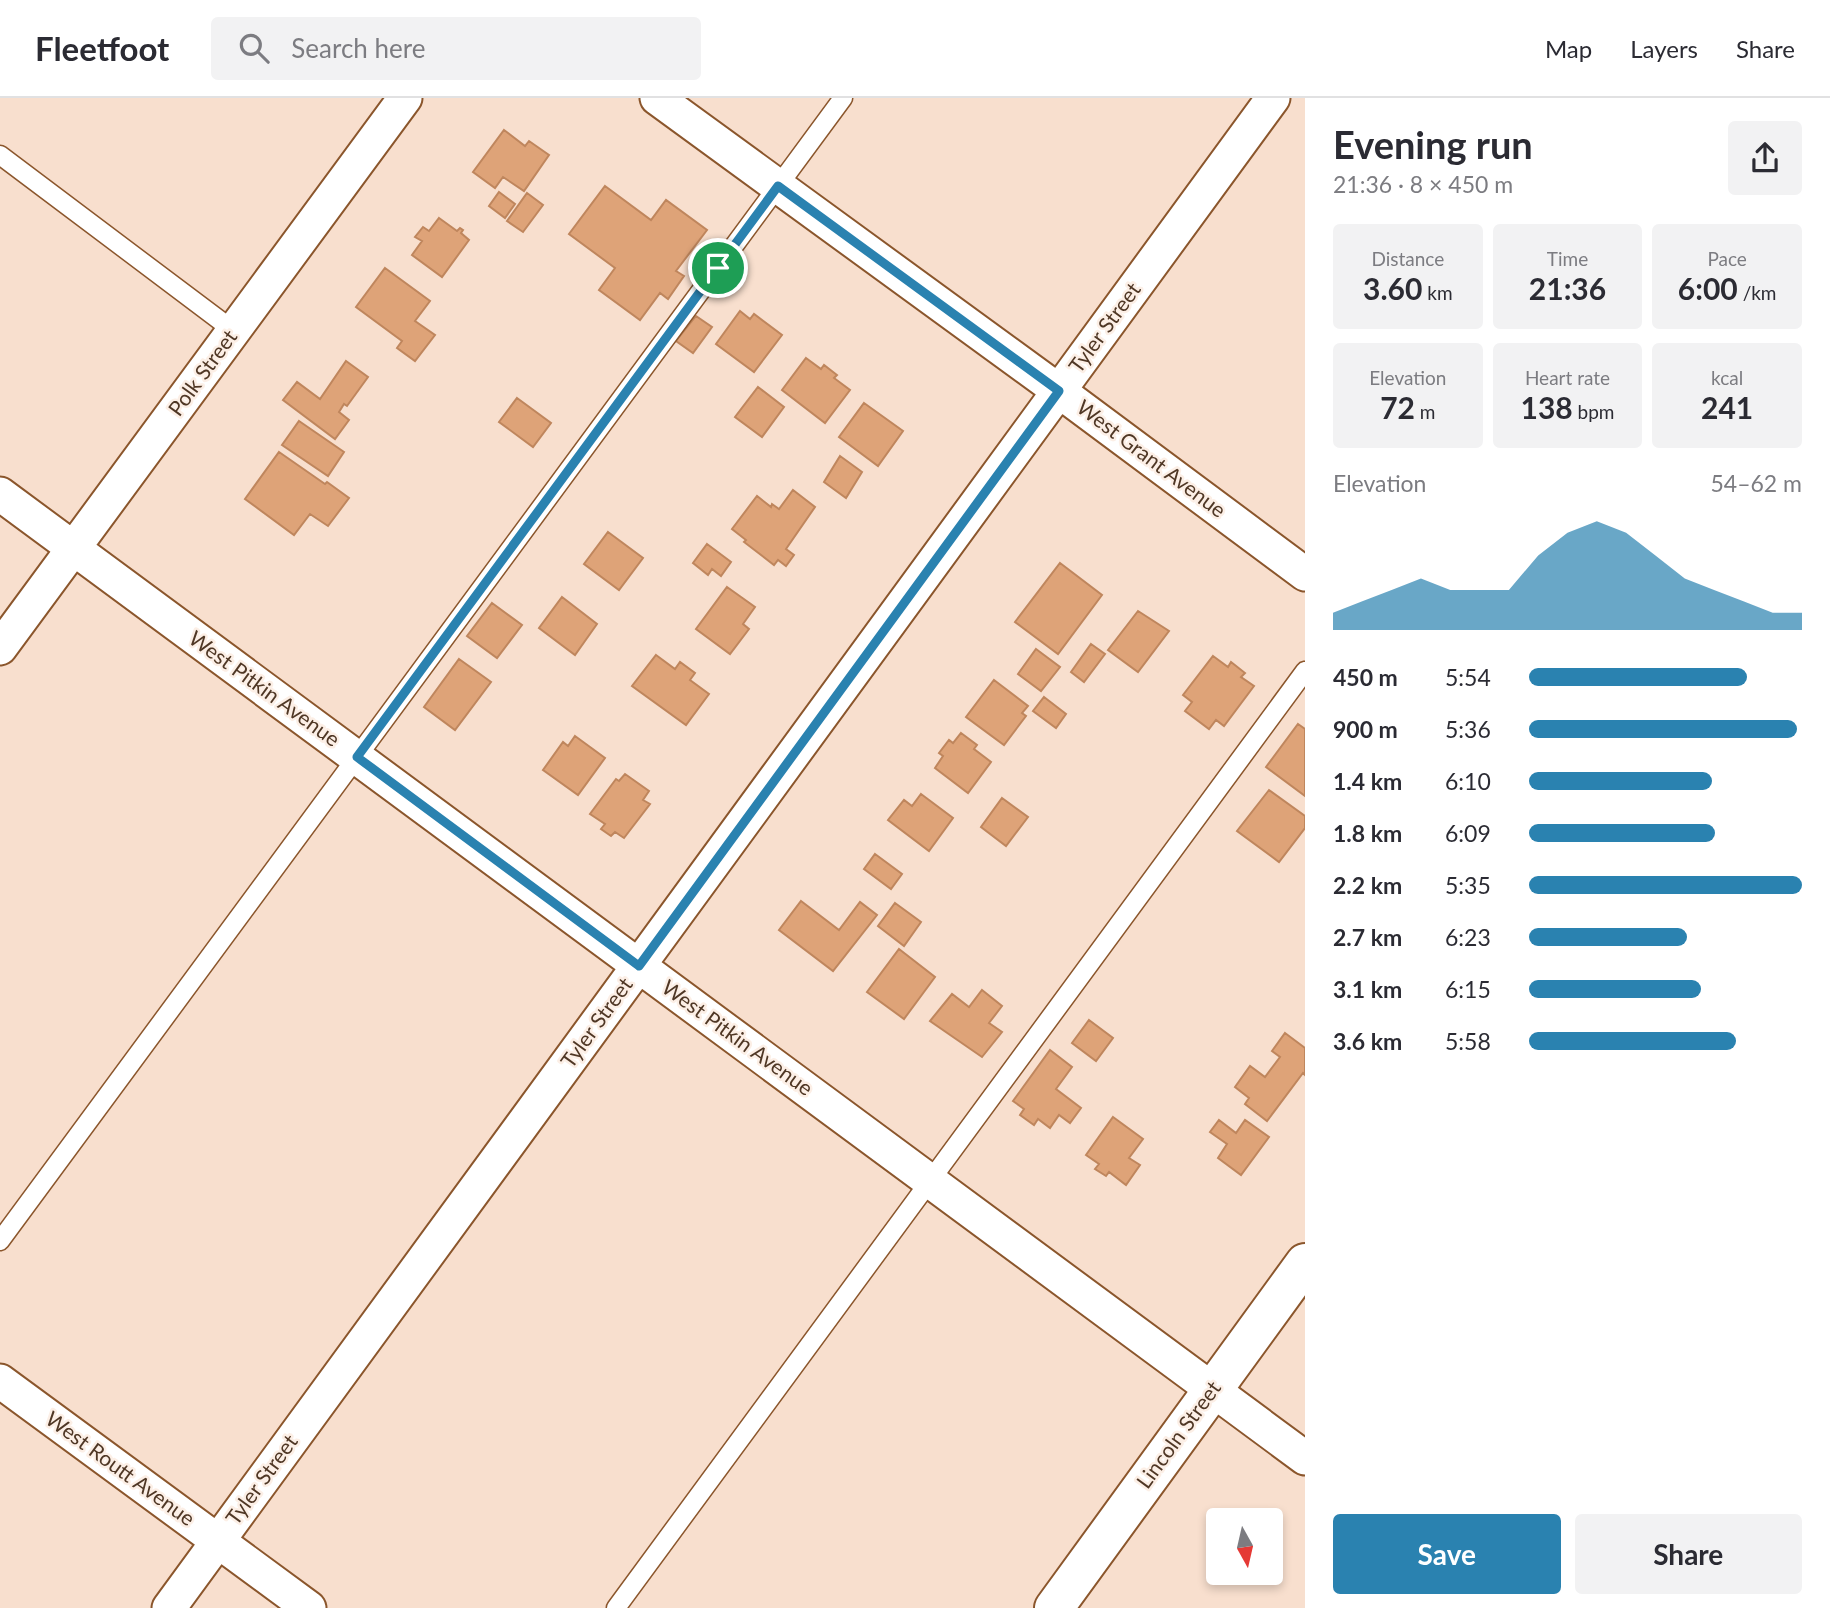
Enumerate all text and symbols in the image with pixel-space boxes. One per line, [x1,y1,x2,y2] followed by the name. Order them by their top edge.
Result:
[211,17,701,80] search box
[35,28,169,68] text: Fleetfoot
[235,29,273,67] icon: search
[291,32,425,64] text: Search here
[1545,34,1592,63] text: Map
[1630,34,1698,63] text: Layers
[1736,34,1795,63] text: Share
[1333,121,1533,167] text: Evening run
[1728,121,1802,195] button: share
[1333,170,1513,198] text: 21:36 · 8 × 450 m
[688,238,748,298] pin
[1371,247,1444,270] text: Distance
[1547,247,1588,270] text: Time
[1707,247,1747,270] text: Pace
[699,249,737,287] icon: arrive
[1363,270,1422,306] text: 3.60
[1529,270,1606,306] text: 21:36
[1678,270,1738,306] text: 6:00
[1063,277,1145,377] street label: Tyler Street
[1422,281,1453,304] text: km
[1738,281,1777,304] text: /km
[162,324,242,420] street label: Polk Street
[1369,366,1446,389] text: Elevation
[1525,366,1610,389] text: Heart rate
[1711,366,1743,389] text: kcal
[1380,389,1415,425] text: 72
[1521,389,1573,425] text: 138
[1701,389,1753,425] text: 241
[1072,394,1231,522] street label: West Grant Avenue
[1415,400,1435,423] text: m
[1573,400,1614,423] text: bpm
[1333,469,1426,497] text: Elevation
[1710,469,1802,497] text: 54–62 m
[185,625,345,751] street label: West Pitkin Avenue
[1333,663,1398,691] text: 450 m
[1445,663,1491,691] text: 5:54
[1333,715,1398,743] text: 900 m
[1445,715,1491,743] text: 5:36
[1333,767,1402,795] text: 1.4 km
[1445,767,1491,795] text: 6:10
[1333,819,1402,847] text: 1.8 km
[1445,819,1491,847] text: 6:09
[1333,871,1402,899] text: 2.2 km
[1445,871,1491,899] text: 5:35
[1333,923,1402,951] text: 2.7 km
[1445,923,1491,951] text: 6:23
[555,972,637,1072] street label: Tyler Street
[658,974,818,1100] street label: West Pitkin Avenue
[1333,975,1402,1003] text: 3.1 km
[1445,975,1491,1003] text: 6:15
[1333,1027,1402,1055] text: 3.6 km
[1445,1027,1491,1055] text: 5:58
[1130,1375,1225,1493] street label: Lincoln Street
[41,1405,200,1530] street label: West Routt Avenue
[220,1429,302,1529] street label: Tyler Street
[1206,1508,1283,1586] north arrow
[1206,1508,1283,1585] map controls
[1333,1514,1561,1594] button: Save
[1575,1514,1802,1594] button: Share

